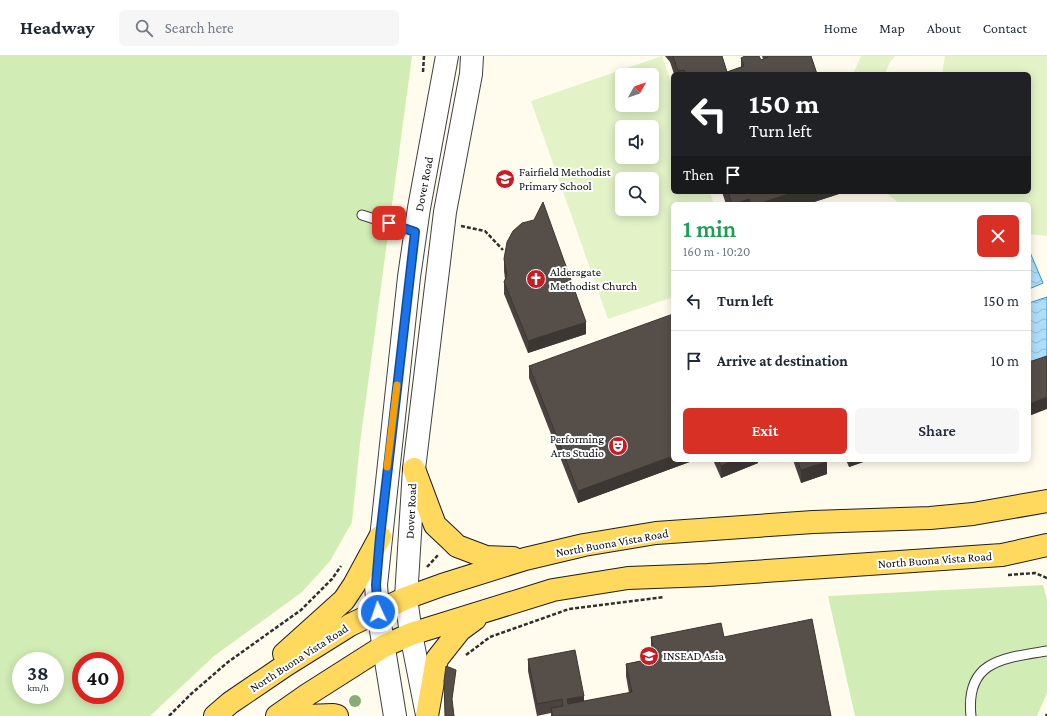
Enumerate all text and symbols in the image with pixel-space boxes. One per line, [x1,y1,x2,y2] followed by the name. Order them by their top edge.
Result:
[119,10,399,46] search box
[20,17,95,38] text: Headway
[133,17,155,39] icon: search
[165,20,234,36] text: Search here
[824,20,857,36] text: Home
[879,20,905,36] text: Map
[927,20,961,36] text: About
[983,20,1027,36] text: Contact
[615,68,659,112] north arrow
[615,68,659,216] map controls
[683,88,735,140] icon: left
[749,88,819,119] text: 150 m
[615,120,659,164] button: sound
[749,121,812,141] text: Turn left
[412,155,436,213] street label: Dover Road
[722,164,744,186] icon: arrive
[519,165,612,193] place label: Fairfield Methodist Primary School
[683,167,714,183] text: Then
[494,168,516,190] school or university icon: Fairfield Methodist Primary School
[615,172,659,216] button: search
[372,206,406,240] pin
[378,212,400,234] icon: arrive
[683,215,736,242] text: 1 min
[977,215,1019,257] button: close
[683,244,750,259] text: 160 m · 10:20
[550,265,638,293] place label: Aldersgate Methodist Church
[525,268,547,290] church icon: Aldersgate Methodist Church
[683,290,705,312] icon: left
[717,293,773,309] text: Turn left
[984,293,1019,309] text: 150 m
[683,350,705,372] icon: arrive
[717,353,848,369] text: Arrive at destination
[991,353,1019,369] text: 10 m
[683,408,847,454] button: Exit
[855,408,1019,454] button: Share
[550,432,604,460] place label: Performing Arts Studio
[607,435,629,457] theatre icon: Performing Arts Studio
[403,482,419,539] street label: Dover Road
[554,526,670,560] street label: North Buona Vista Road
[877,549,993,571] street label: North Buona Vista Road
[357,591,399,633] position arrow
[247,621,351,695] street label: North Buona Vista Road
[638,645,660,667] school or university icon: INSEAD Asia
[663,649,724,663] place label: INSEAD Asia
[72,652,124,704] speed limit sign: 40
[27,662,49,684] text: 38
[27,682,49,693] text: km/h

